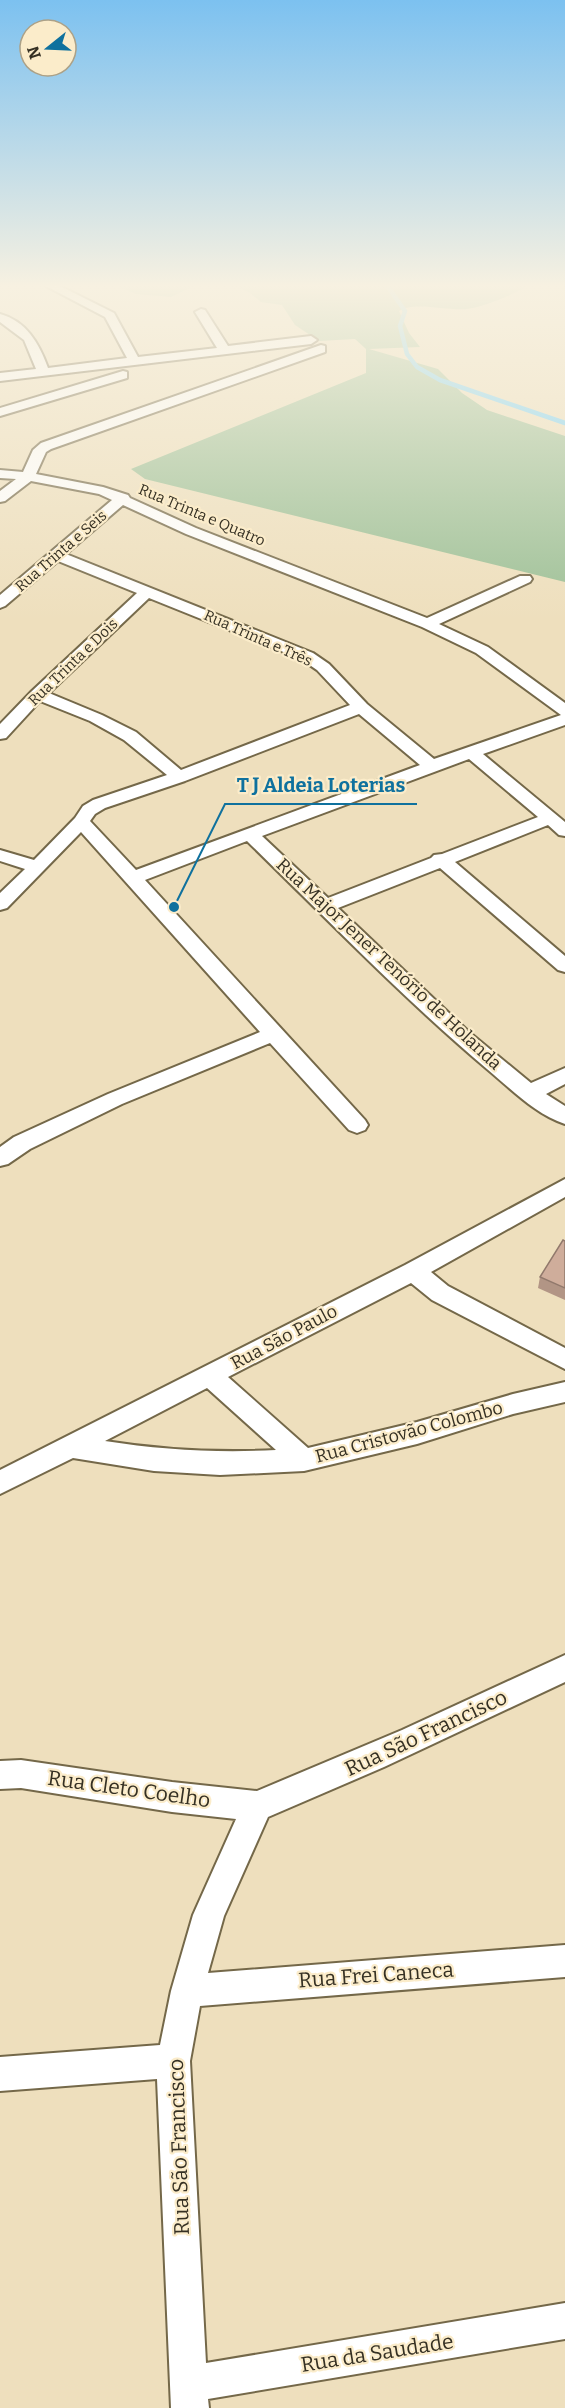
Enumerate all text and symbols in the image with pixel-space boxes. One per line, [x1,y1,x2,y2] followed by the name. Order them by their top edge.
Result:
[18,18,78,78] north arrow
[23,44,45,61] text: N
[136,480,268,550] street label: Rua Trinta e Quatro
[12,506,110,596] street label: Rua Trinta e Seis
[201,606,315,670] street label: Rua Trinta e Três
[24,615,122,709] street label: Rua Trinta e Dois
[225,766,417,804] callout: T J Aldeia Loterias
[237,773,405,797] text: T J Aldeia Loterias
[272,854,506,1074] street label: Rua Major Jener Tenório de Holanda
[227,1300,341,1374] street label: Rua São Paulo
[313,1396,505,1468] street label: Rua Cristovão Colombo
[341,1684,511,1782] street label: Rua São Francisco
[46,1765,212,1813] street label: Rua Cleto Coelho
[297,1957,455,1993] street label: Rua Frei Caneca
[163,2059,195,2235] street label: Rua São Francisco
[299,2328,455,2378] street label: Rua da Saudade

